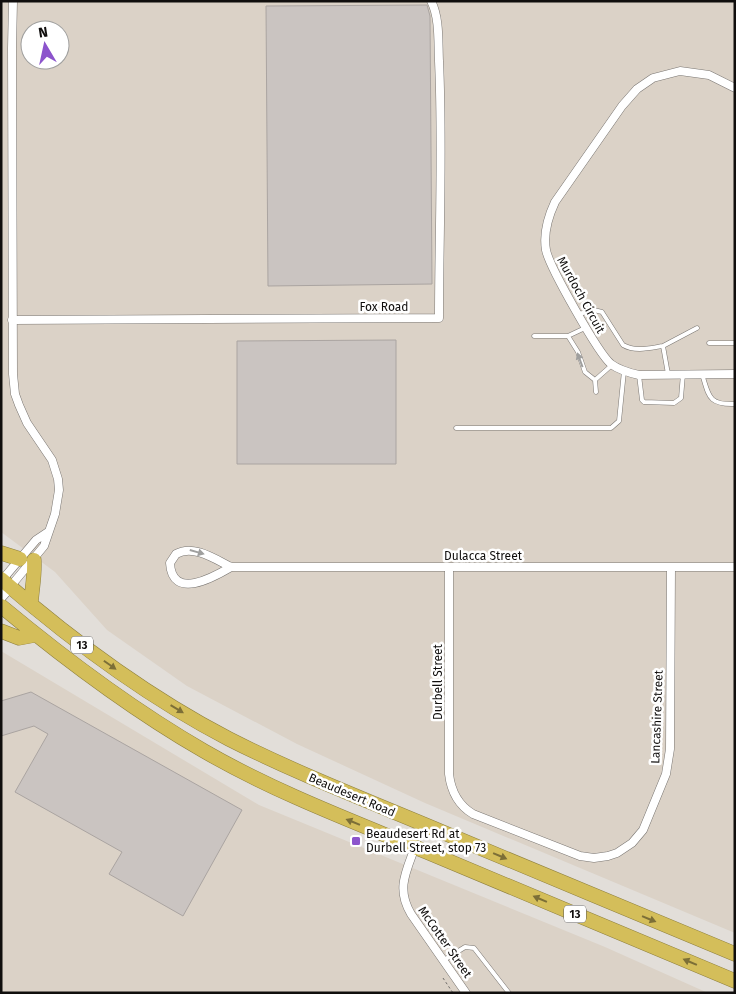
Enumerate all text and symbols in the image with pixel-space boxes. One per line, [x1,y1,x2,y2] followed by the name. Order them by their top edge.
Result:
[20,20,70,70] north arrow
[37,24,49,42] text: N
[554,254,608,336] street label: Murdoch Circuit
[359,300,409,314] street label: Fox Road
[576,352,584,367] one-way arrow
[190,549,205,557] one-way arrow
[444,549,523,563] street label: Dulacca Street
[71,636,93,654] road number: 13
[431,643,445,720] street label: Durbell Street
[103,660,117,670] one-way arrow
[648,669,666,764] street label: Lancashire Street
[170,705,183,714] one-way arrow
[307,770,397,820] street label: Beaudesert Road
[346,817,360,825] one-way arrow
[366,827,486,855] place label: Beaudesert Rd at Durbell Street, stop 73
[350,835,362,847] marker: Beaudesert Rd at Durbell Street, stop 73
[492,852,507,860] one-way arrow
[533,895,547,903] one-way arrow
[415,904,475,981] street label: McCotter Street
[564,906,586,922] road number: 13
[642,915,657,923] one-way arrow
[683,957,697,965] one-way arrow

